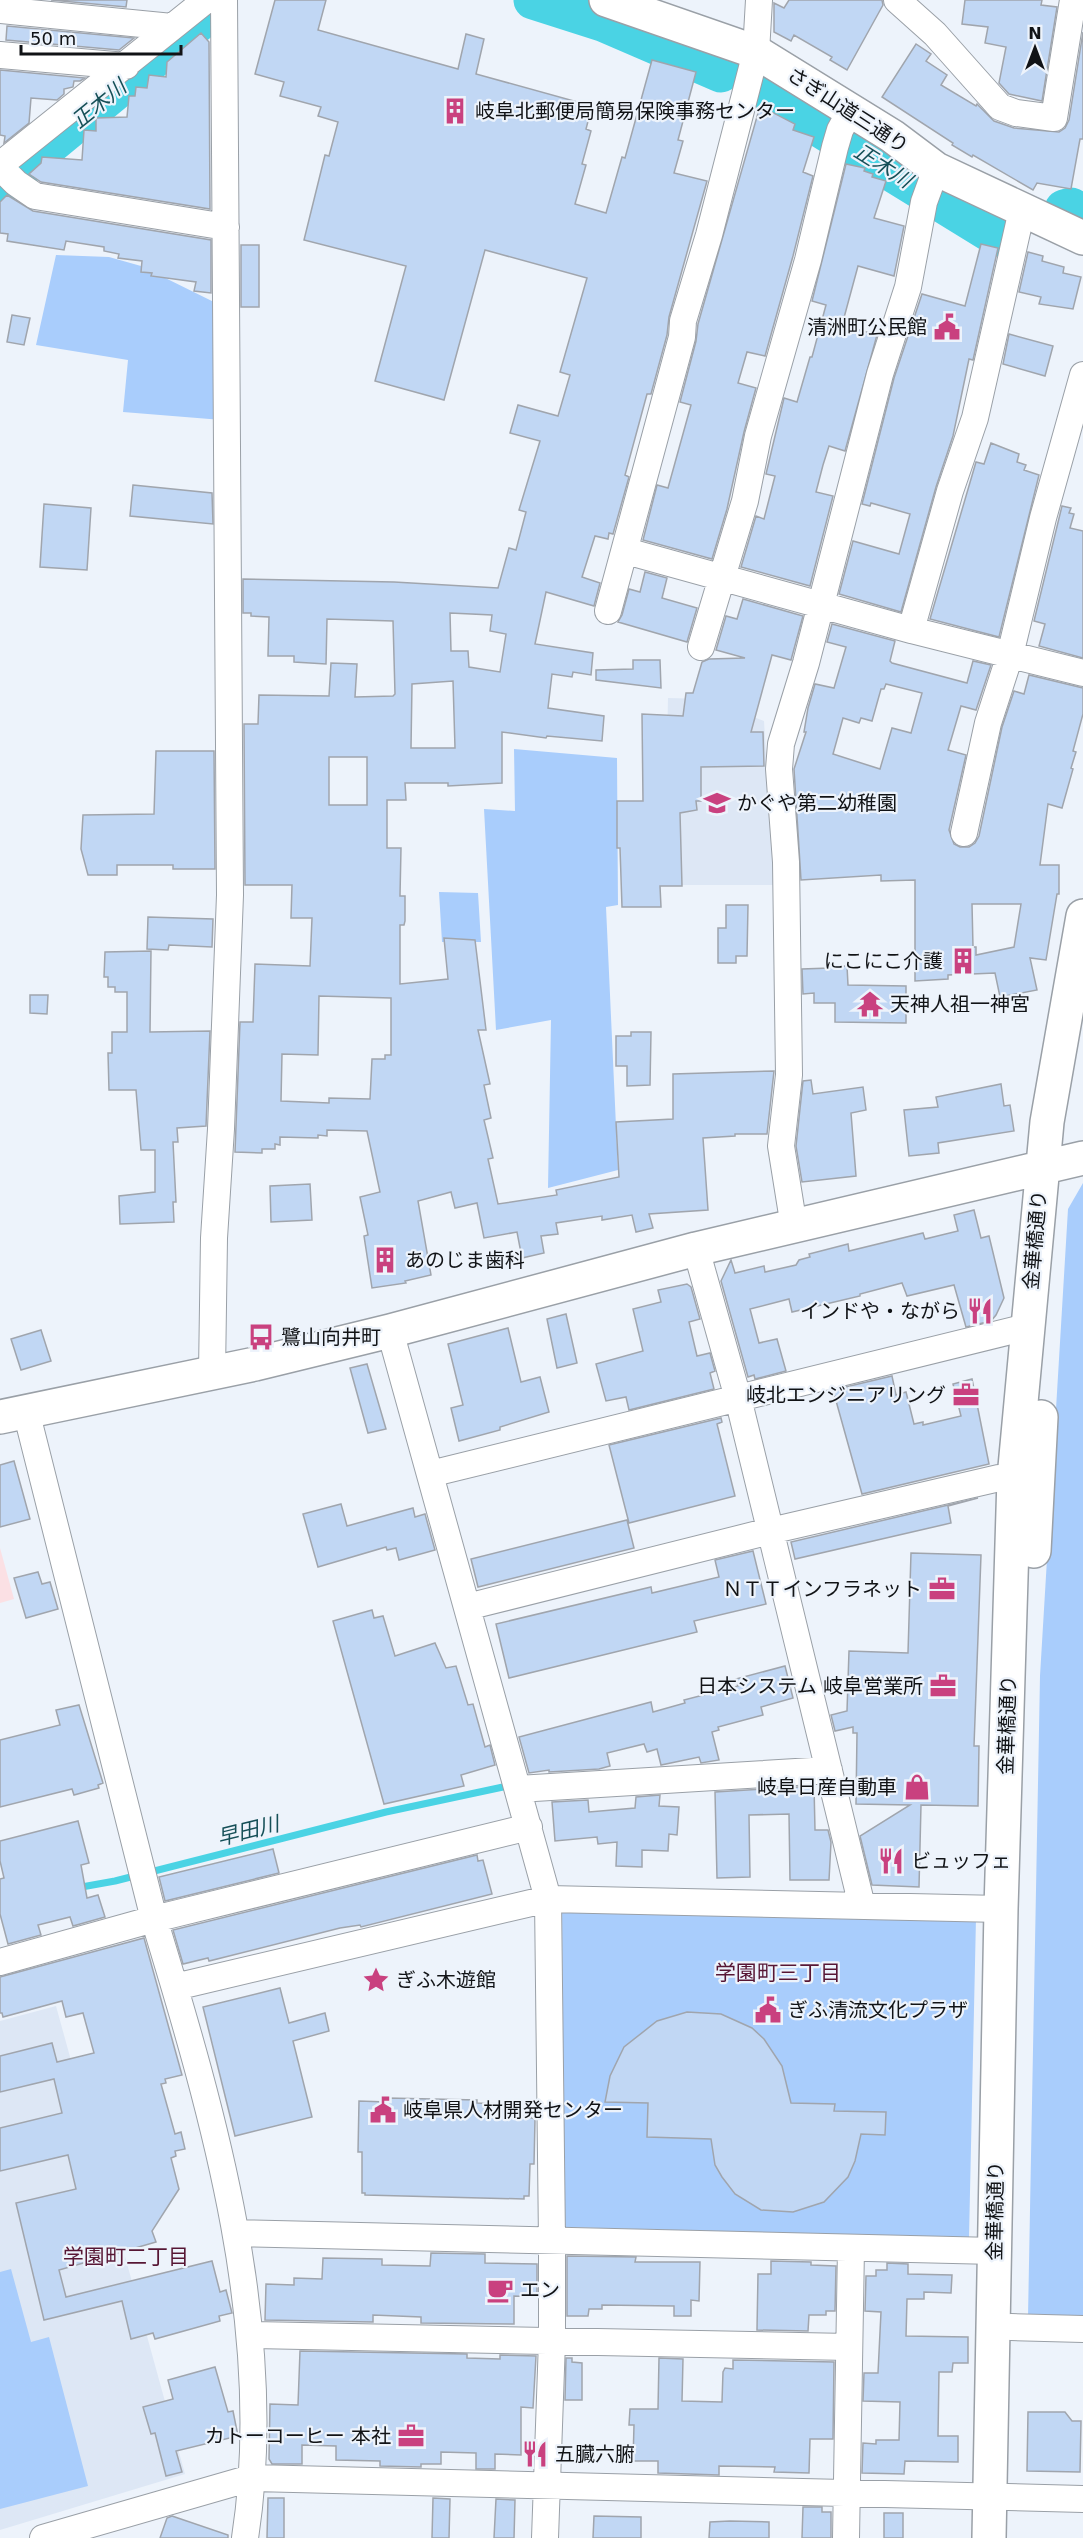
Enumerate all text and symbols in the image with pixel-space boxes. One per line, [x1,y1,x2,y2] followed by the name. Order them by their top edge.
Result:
[21,18,182,56] scale bar
[1005,18,1065,78] north arrow
[1028,24,1042,43] text: N
[30,28,76,49] text: 50 m
[783,62,913,158] street label: さぎ山道三通り
[67,74,133,133] water label: 正木川
[440,96,470,126] building icon: 岐阜北郵便局簡易保険事務センター
[475,99,795,123] place label: 岐阜北郵便局簡易保険事務センター
[850,139,918,194] water label: 正木川
[932,312,962,342] public building icon: 清洲町公民館
[807,315,927,339] place label: 清洲町公民館
[702,788,732,818] school or university icon: かぐや第二幼稚園
[737,791,897,815] place label: かぐや第二幼稚園
[948,946,978,976] building icon: にこにこ介護
[824,949,943,973] place label: にこにこ介護
[855,989,885,1019] temple icon: 天神人祖一神宮
[890,992,1030,1016] place label: 天神人祖一神宮
[1019,1189,1051,1291] street label: 金華橋通り
[370,1245,400,1275] building icon: あのじま歯科
[405,1248,525,1272] place label: あのじま歯科
[965,1296,995,1326] restaurant icon: インドや・ながら
[800,1299,960,1323] place label: インドや・ながら
[246,1322,276,1352] bus stop icon: 鷺山向井町
[281,1325,381,1349] place label: 鷺山向井町
[951,1380,981,1410] office icon: 岐北エンジニアリング
[746,1383,946,1407] place label: 岐北エンジニアリング
[927,1574,957,1604] office icon: ＮＴＴインフラネット
[723,1577,922,1601] place label: ＮＴＴインフラネット
[928,1671,958,1701] office icon: 日本システム 岐阜営業所
[697,1674,923,1698] place label: 日本システム 岐阜営業所
[993,1675,1021,1775] street label: 金華橋通り
[902,1772,932,1802] shop icon: 岐阜日産自動車
[757,1775,897,1799] place label: 岐阜日産自動車
[215,1811,283,1850] water label: 早田川
[876,1846,906,1876] restaurant icon: ビュッフェ
[911,1849,1011,1873] place label: ビュッフェ
[715,1961,841,1985] district label: 学園町三丁目
[361,1965,391,1995] place icon: ぎふ木遊館
[396,1968,496,1992] place label: ぎふ木遊館
[753,1995,783,2025] public building icon: ぎふ清流文化プラザ
[788,1998,968,2022] place label: ぎふ清流文化プラザ
[368,2095,398,2125] public building icon: 岐阜県人材開発センター
[403,2098,623,2122] place label: 岐阜県人材開発センター
[982,2161,1008,2261] street label: 金華橋通り
[63,2245,189,2269] district label: 学園町二丁目
[485,2275,515,2305] cafe icon: エン
[520,2278,560,2302] place label: エン
[396,2421,426,2451] office icon: カトーコーヒー 本社
[205,2424,391,2448] place label: カトーコーヒー 本社
[520,2439,550,2469] restaurant icon: 五臓六腑
[555,2442,635,2466] place label: 五臓六腑

